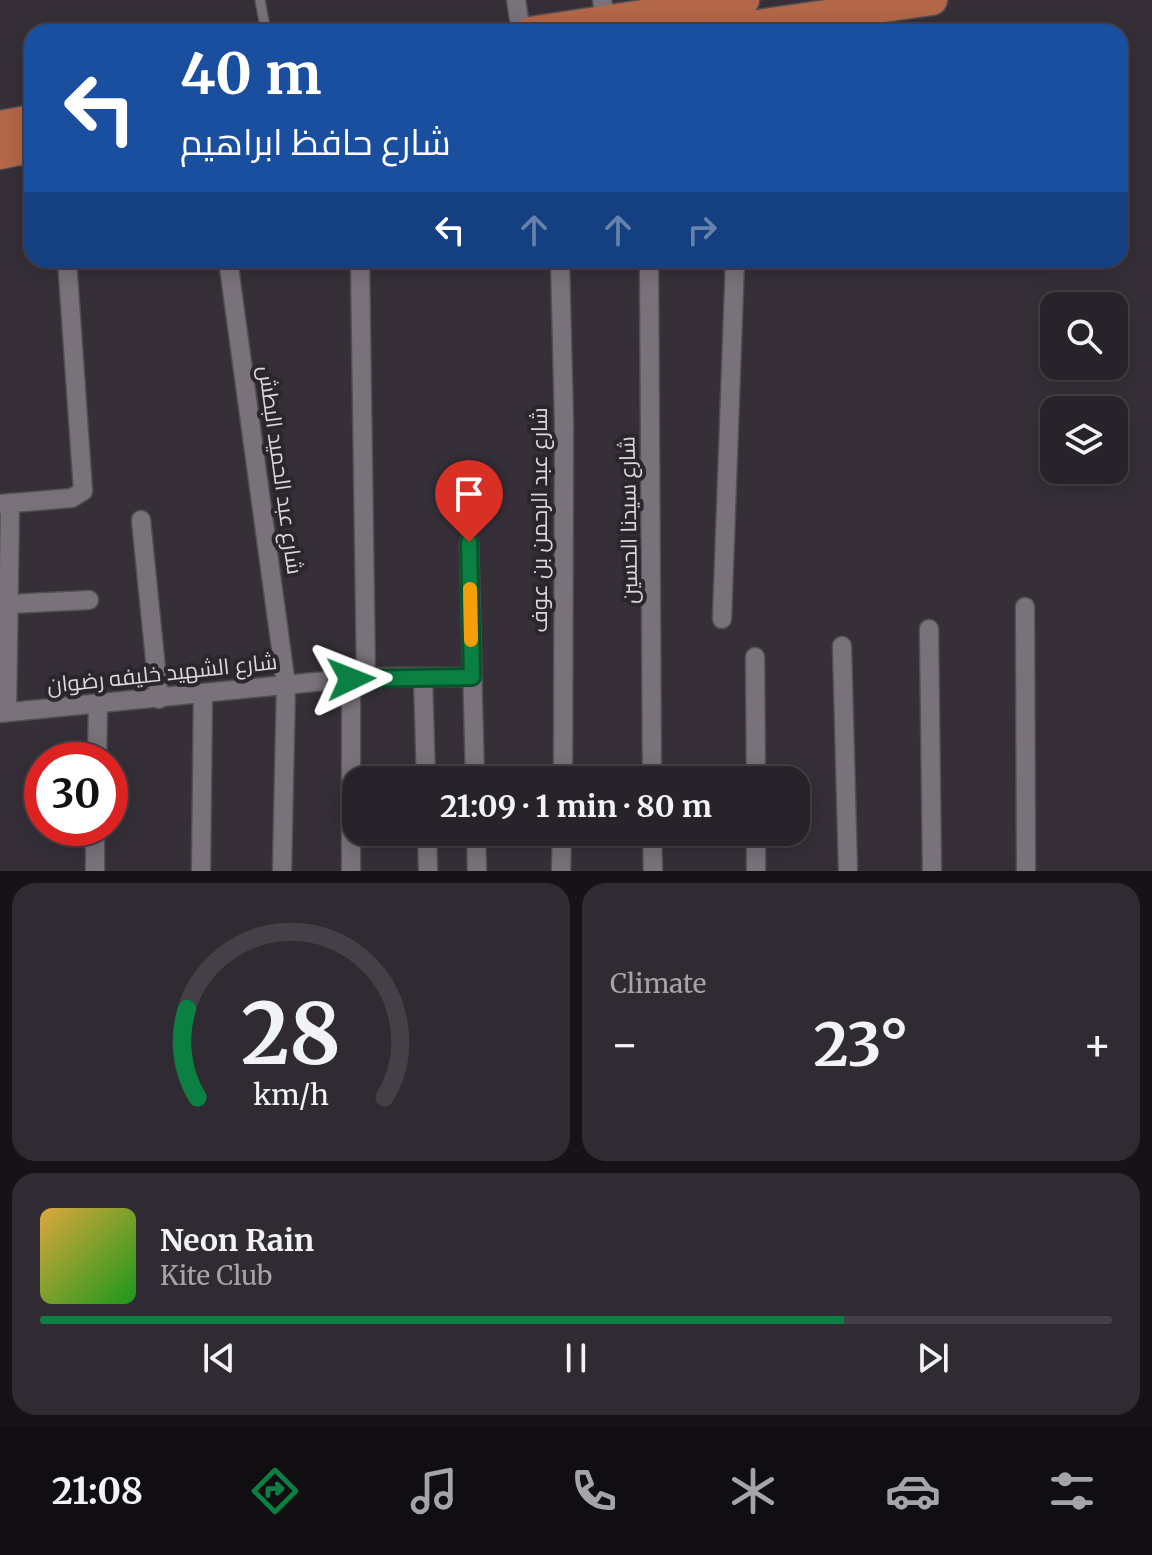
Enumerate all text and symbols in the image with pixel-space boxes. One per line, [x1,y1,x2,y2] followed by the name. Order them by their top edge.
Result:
[180,39,322,109] text: 40 m
[48,56,152,160] icon: left
[180,120,451,165] text: شارع حافظ ابراهيم
[428,208,472,252] icon: left
[512,208,556,252] icon: ahead
[596,208,640,252] icon: ahead
[680,208,724,252] icon: right
[1040,292,1128,484] map controls
[1040,292,1128,380] button: search
[252,364,309,576] street label: شارع عبد الحميد البطش
[1040,396,1128,484] button: layers
[525,407,554,633] street label: شارع عبد الرحمن بن عوف
[613,436,644,604] street label: شارع سيدنا الحسين
[435,460,503,542] pin
[447,472,491,516] icon: arrive
[309,637,393,721] position arrow
[46,647,279,700] street label: شارع الشهيد خليفه رضوان
[24,742,128,846] speed limit sign: 30
[440,787,712,825] text: 21:09 · 1 min · 80 m
[610,967,706,1000] text: Climate
[241,982,341,1087] text: 28
[813,1007,909,1082] text: 23°
[610,1017,639,1072] text: −
[1083,1017,1112,1072] text: +
[253,1077,329,1113] text: km/h
[160,1221,314,1259] text: Neon Rain
[160,1259,272,1292] text: Kite Club
[197,1336,241,1380] icon: previous
[554,1336,598,1380] icon: pause
[911,1336,955,1380] icon: next
[247,1463,303,1519] icon: directions
[406,1463,462,1519] icon: music
[566,1463,622,1519] icon: phone
[725,1463,781,1519] icon: climate
[885,1463,941,1519] icon: car
[1044,1463,1100,1519] icon: filters
[52,1469,143,1514] text: 21:08

